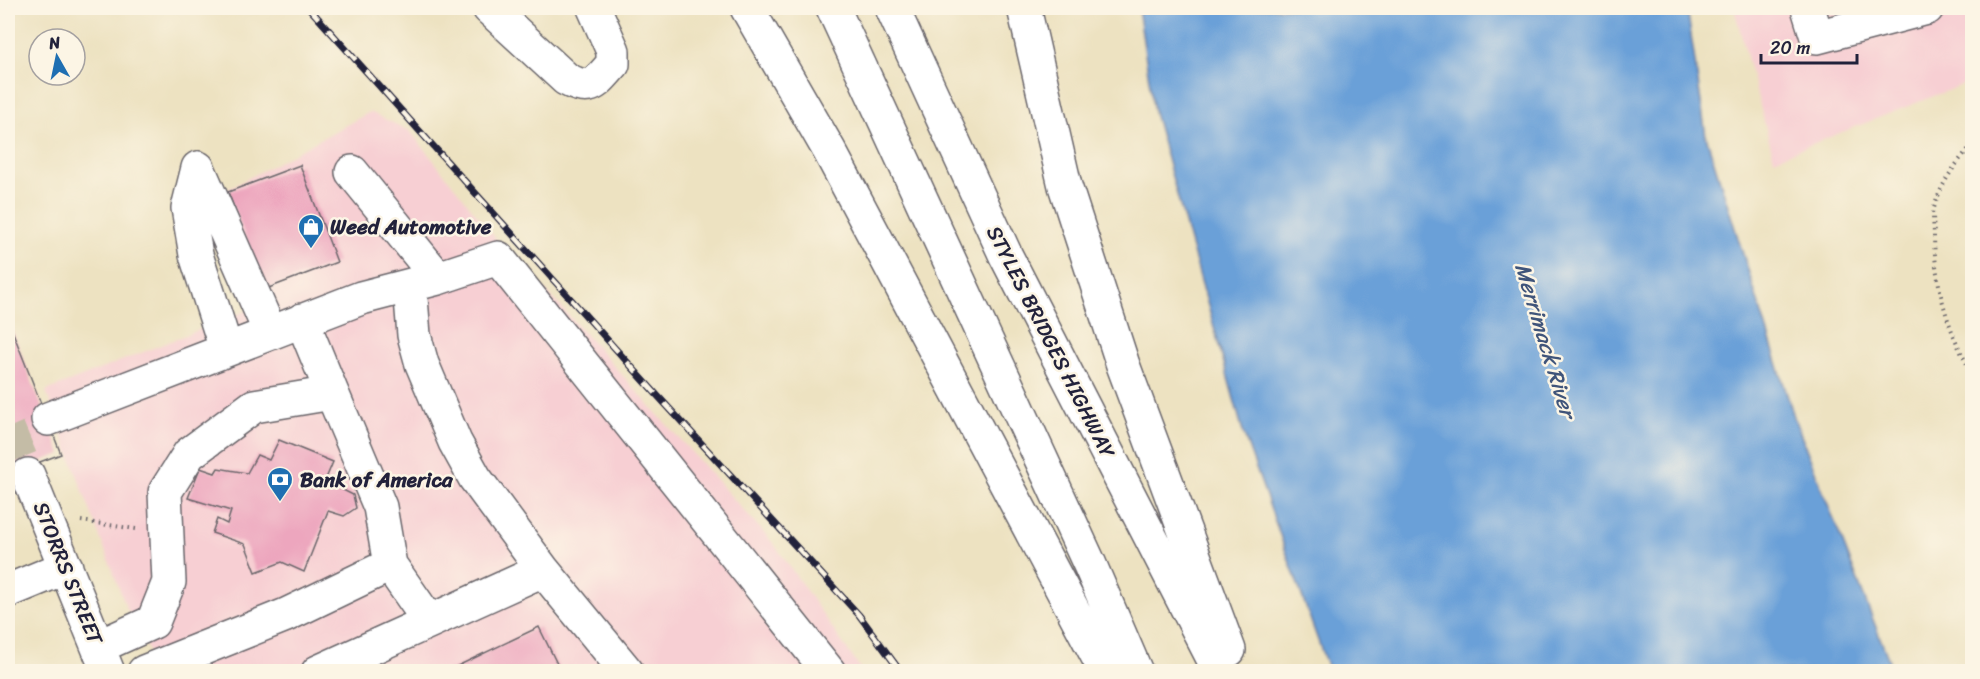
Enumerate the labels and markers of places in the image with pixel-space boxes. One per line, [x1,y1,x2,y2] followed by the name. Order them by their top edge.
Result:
[330,208,492,246] place label: Weed Automotive
[296,212,326,250] shop icon: Weed Automotive
[300,461,454,499] place label: Bank of America
[265,465,295,503] bank icon: Bank of America

